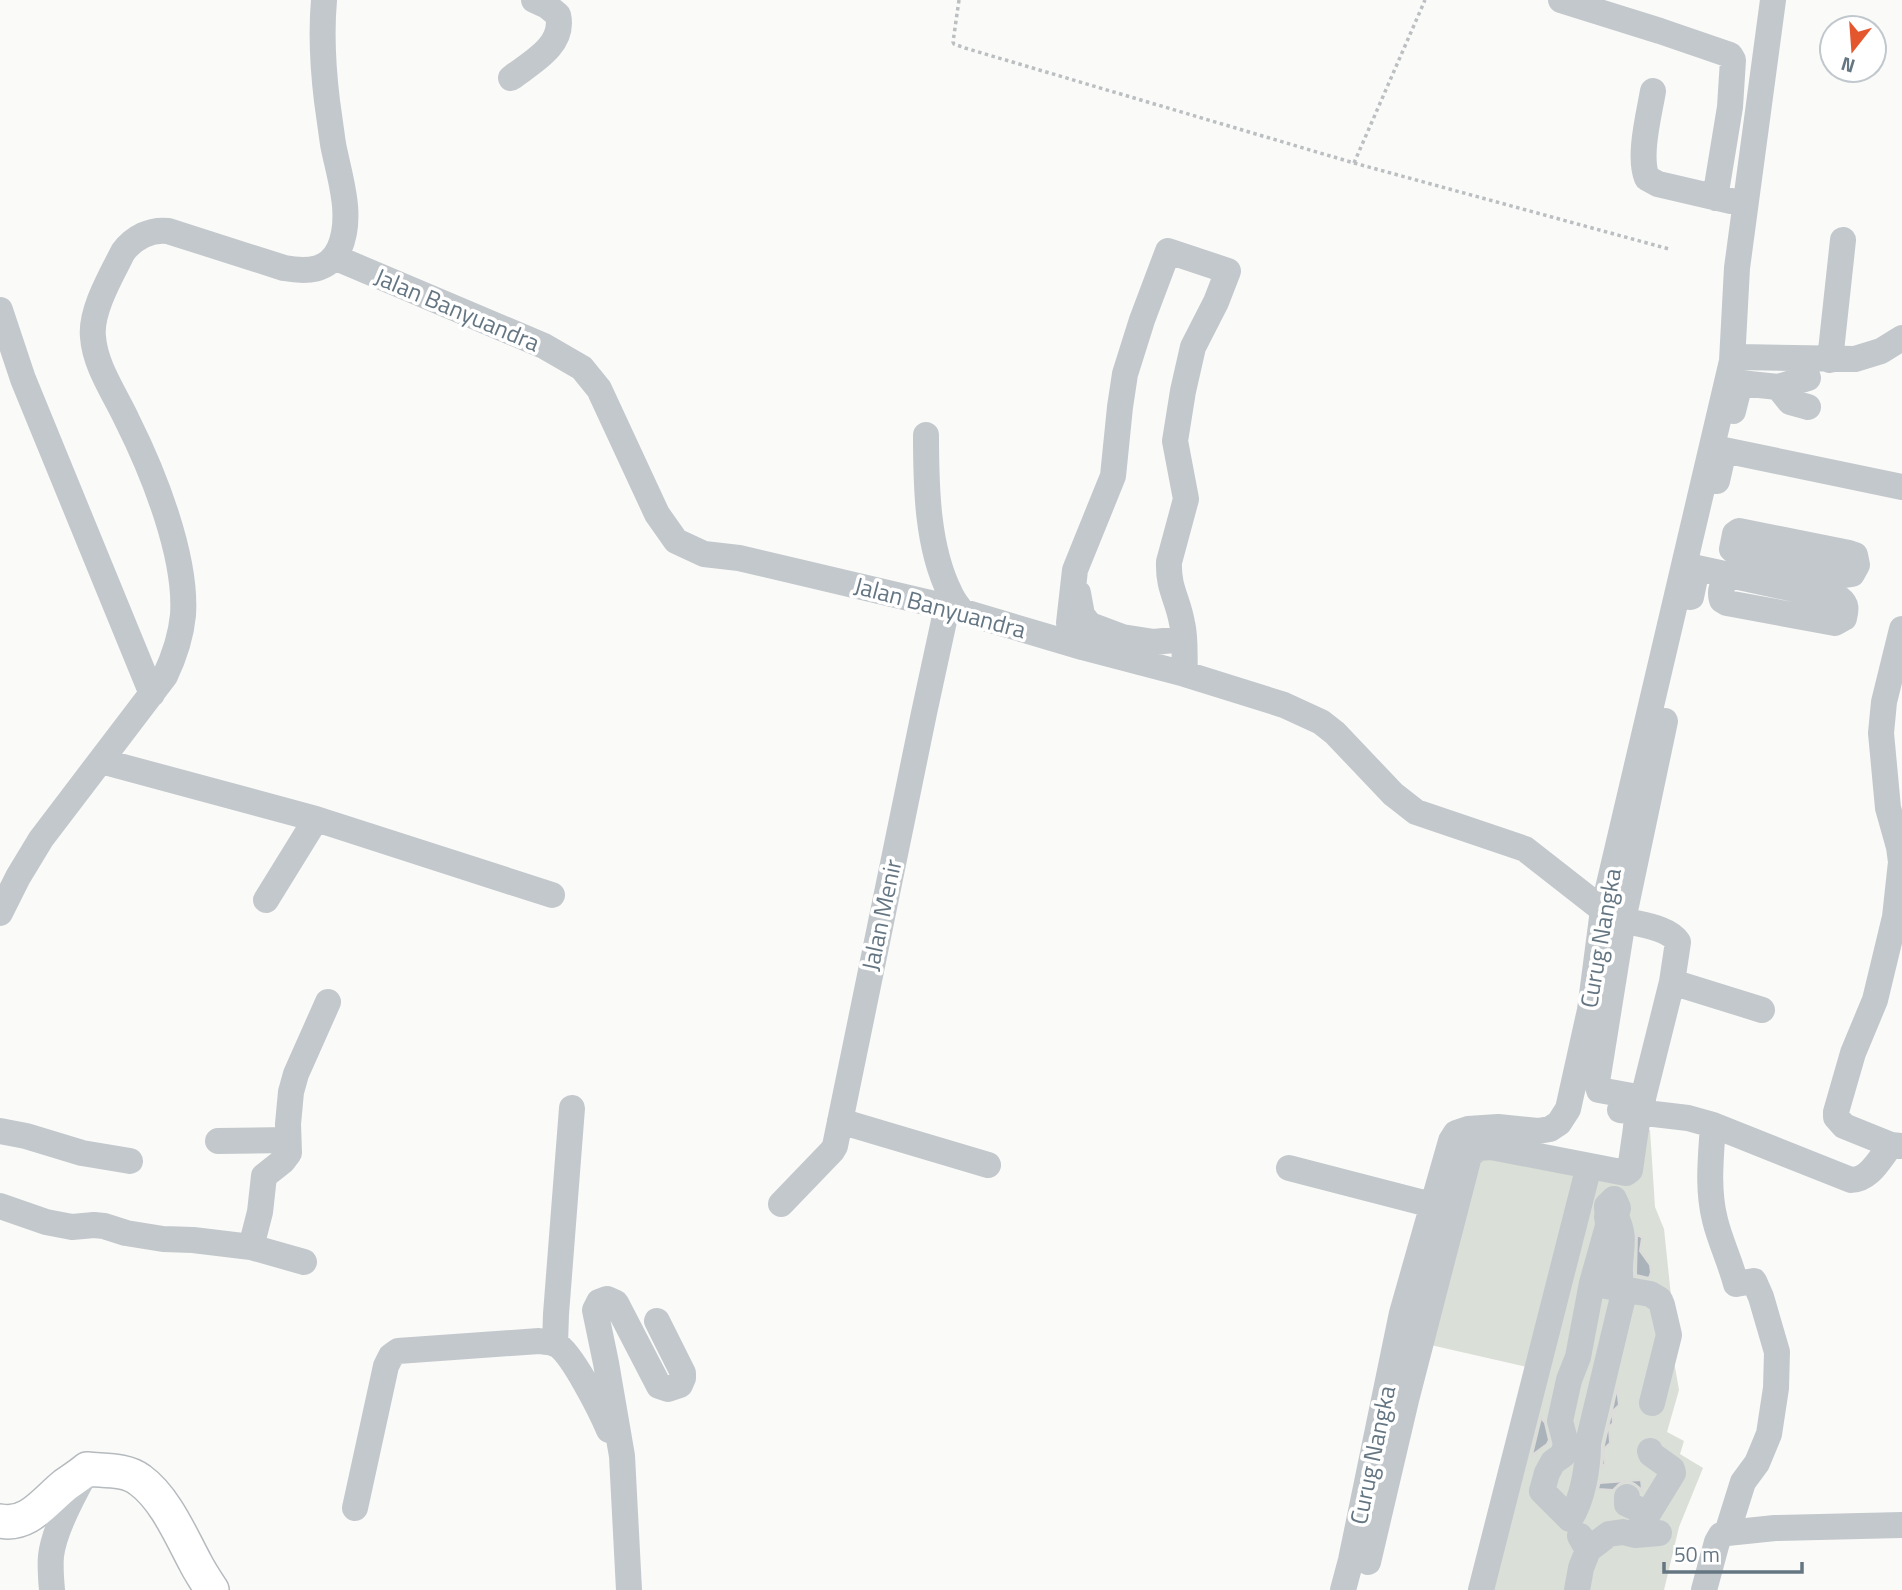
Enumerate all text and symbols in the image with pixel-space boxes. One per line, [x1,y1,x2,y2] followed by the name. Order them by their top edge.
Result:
[1818,14,1888,84] north arrow
[1837,50,1858,82] text: N
[369,258,546,360] street label: Jalan Banyuandra
[850,567,1030,647] street label: Jalan Banyuandra
[852,856,910,974] street label: Jalan Menir
[1570,865,1630,1010] street label: Curug Nangka
[1340,1382,1404,1528] street label: Curug Nangka
[1664,1530,1802,1574] scale bar
[1674,1538,1720,1570] text: 50 m

